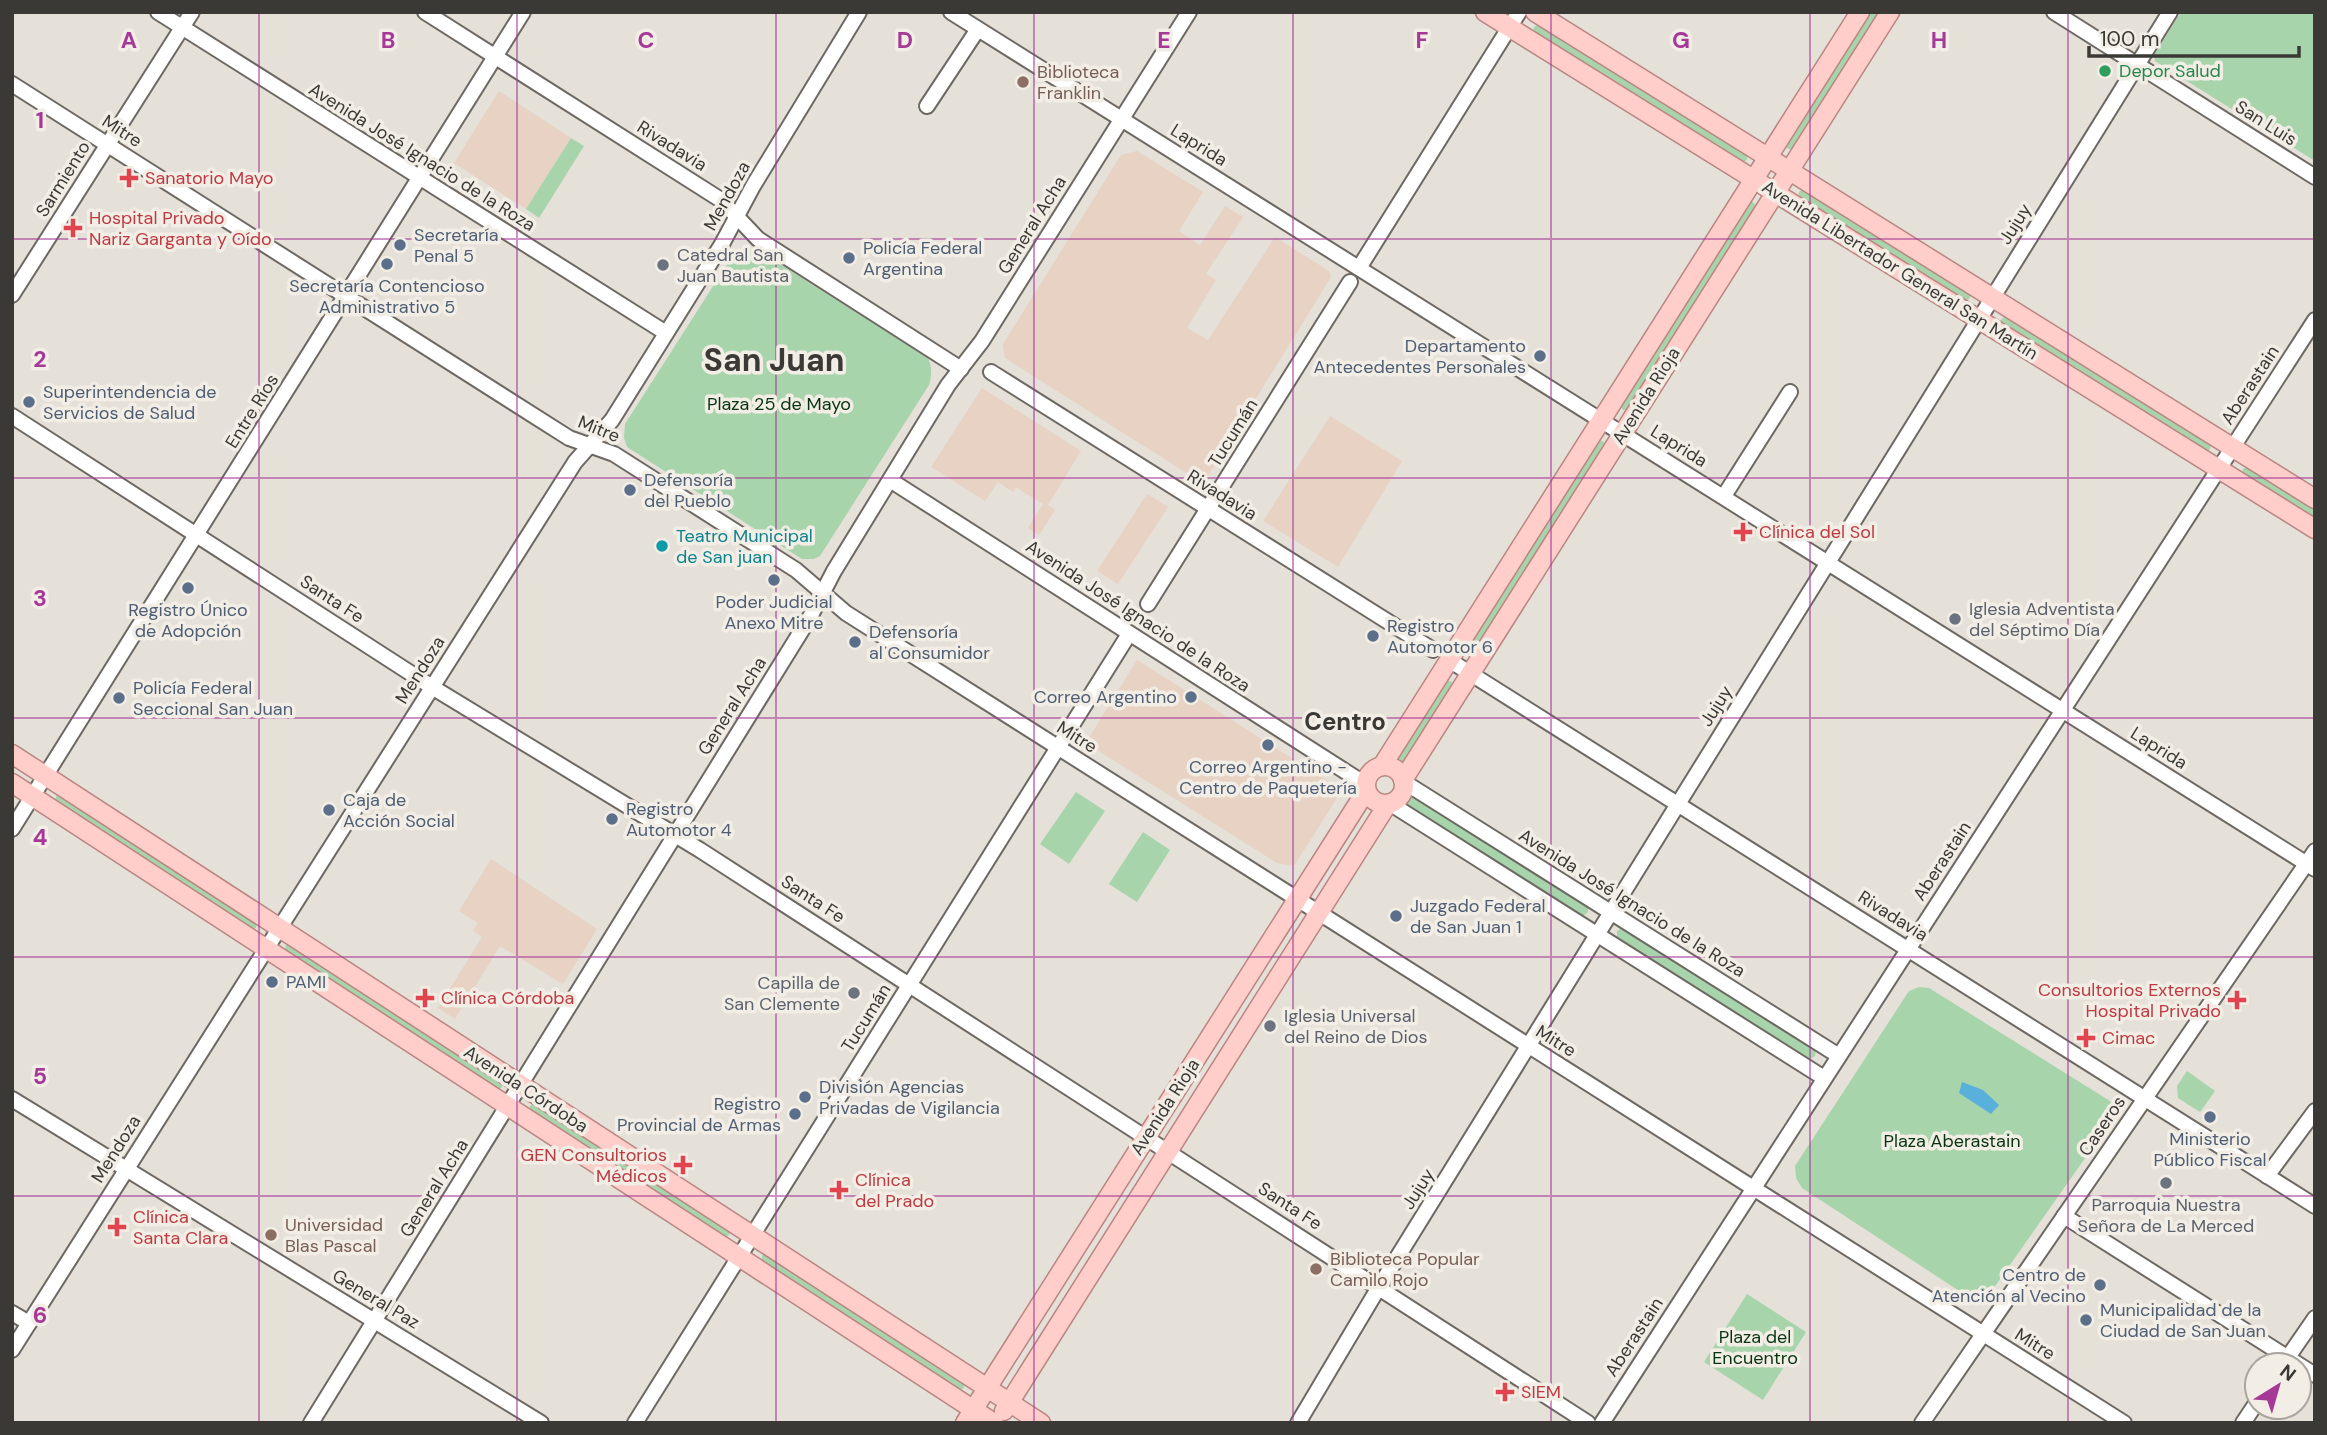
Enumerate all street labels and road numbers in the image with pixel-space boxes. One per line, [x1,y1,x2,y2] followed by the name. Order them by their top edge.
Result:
[304,77,540,237] street label: Avenida José Ignacio de la Roza
[2231,95,2301,151] street label: San Luis
[97,109,147,153] street label: Mitre
[632,115,712,177] street label: Rivadavia
[1166,118,1232,172] street label: Laprida
[30,136,96,222] street label: Sarmiento
[698,157,756,235] street label: Mendoza
[992,171,1072,279] street label: General Acha
[1758,175,2042,365] street label: Avenida Libertador General San Martín
[1993,199,2037,249] street label: Jujuy
[2215,341,2285,429] street label: Aberastain
[1606,343,1686,449] street label: Avenida Rioja
[220,369,284,453] street label: Entre Ríos
[1203,394,1263,472] street label: Tucumán
[575,410,623,448] street label: Mitre
[1646,419,1712,473] street label: Laprida
[1182,464,1262,526] street label: Rivadavia
[1021,534,1255,698] street label: Avenida José Ignacio de la Roza
[295,569,369,629] street label: Santa Fe
[390,632,450,708] street label: Mendoza
[692,652,772,760] street label: General Acha
[1694,681,1738,731] street label: Jujuy
[1052,715,1102,759] street label: Mitre
[2126,721,2192,775] street label: Laprida
[1907,817,1977,905] street label: Aberastain
[1514,823,1750,983] street label: Avenida José Ignacio de la Roza
[776,869,850,929] street label: Santa Fe
[1853,885,1933,947] street label: Rivadavia
[836,979,896,1057] street label: Tucumán
[1531,1019,1581,1063] street label: Mitre
[459,1040,593,1138] street label: Avenida Córdoba
[1125,1054,1205,1160] street label: Avenida Rioja
[2073,1091,2131,1161] street label: Caseros
[86,1111,146,1187] street label: Mendoza
[394,1134,474,1242] street label: General Acha
[1396,1164,1440,1214] street label: Jujuy
[1253,1176,1327,1236] street label: Santa Fe
[328,1264,424,1334] street label: General Paz
[1599,1293,1669,1381] street label: Aberastain
[2010,1322,2060,1366] street label: Mitre

